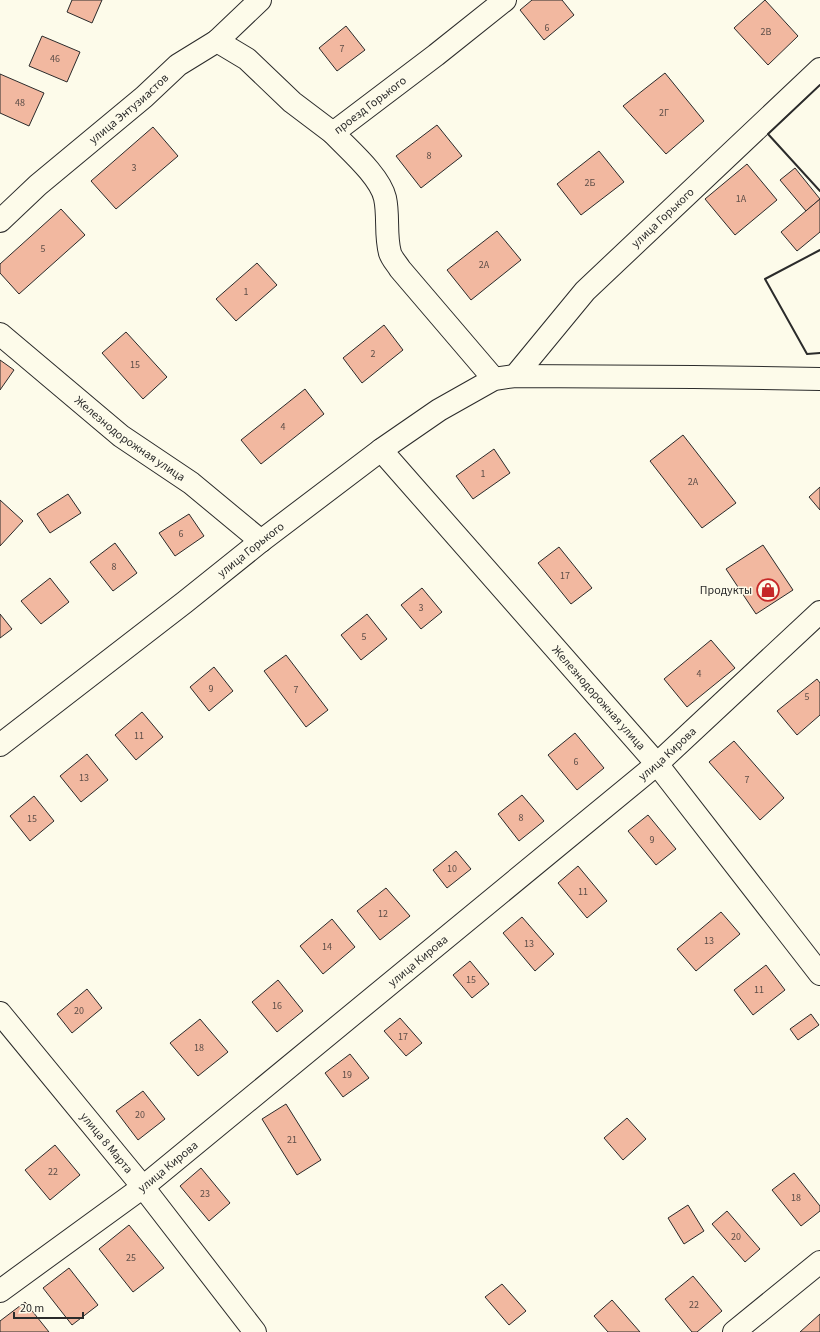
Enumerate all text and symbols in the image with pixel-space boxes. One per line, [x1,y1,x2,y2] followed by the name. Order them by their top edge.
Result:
[545,21,550,35] house number: 6
[761,25,772,39] house number: 2В
[340,42,345,56] house number: 7
[50,52,60,66] house number: 46
[85,70,172,148] street label: улица Энтузиастов
[330,72,410,138] street label: проезд Горького
[15,96,25,110] house number: 48
[659,106,669,120] house number: 2Г
[427,149,432,163] house number: 8
[132,161,137,175] house number: 3
[585,176,596,190] house number: 2Б
[627,184,698,252] street label: улица Горького
[736,192,747,206] house number: 1А
[41,242,46,256] house number: 5
[479,258,490,272] house number: 2А
[244,285,249,299] house number: 1
[371,347,376,361] house number: 2
[130,358,140,372] house number: 15
[71,392,189,485] street label: Железнодорожная улица
[281,420,286,434] house number: 4
[481,467,486,481] house number: 1
[688,475,699,489] house number: 2А
[214,518,288,581] street label: улица Горького
[179,527,184,541] house number: 6
[112,560,117,574] house number: 8
[560,569,570,583] house number: 17
[755,577,781,603] shop icon: Продукты
[700,582,752,599] place label: Продукты
[419,601,424,615] house number: 3
[362,630,367,644] house number: 5
[548,642,650,754] street label: Железнодорожная улица
[697,667,702,681] house number: 4
[209,682,214,696] house number: 9
[294,683,299,697] house number: 7
[805,690,810,704] house number: 5
[635,723,700,785] street label: улица Кирова
[134,729,144,743] house number: 11
[574,755,579,769] house number: 6
[79,771,89,785] house number: 13
[745,773,750,787] house number: 7
[519,811,524,825] house number: 8
[27,812,37,826] house number: 15
[650,833,655,847] house number: 9
[447,862,457,876] house number: 10
[578,885,588,899] house number: 11
[378,907,388,921] house number: 12
[384,931,452,990] street label: улица Кирова
[704,934,714,948] house number: 13
[524,937,534,951] house number: 13
[322,940,332,954] house number: 14
[466,973,476,987] house number: 15
[754,983,764,997] house number: 11
[272,999,282,1013] house number: 16
[74,1004,84,1018] house number: 20
[398,1030,408,1044] house number: 17
[194,1041,204,1055] house number: 18
[342,1068,352,1082] house number: 19
[76,1108,137,1177] street label: улица 8 Марта
[135,1108,145,1122] house number: 20
[287,1133,297,1147] house number: 21
[135,1137,201,1196] street label: улица Кирова
[48,1165,58,1179] house number: 22
[200,1187,210,1201] house number: 23
[791,1191,801,1205] house number: 18
[731,1230,741,1244] house number: 20
[126,1251,136,1265] house number: 25
[14,1294,83,1320] scale bar
[689,1298,699,1312] house number: 22
[20,1300,44,1317] text: 20 m

